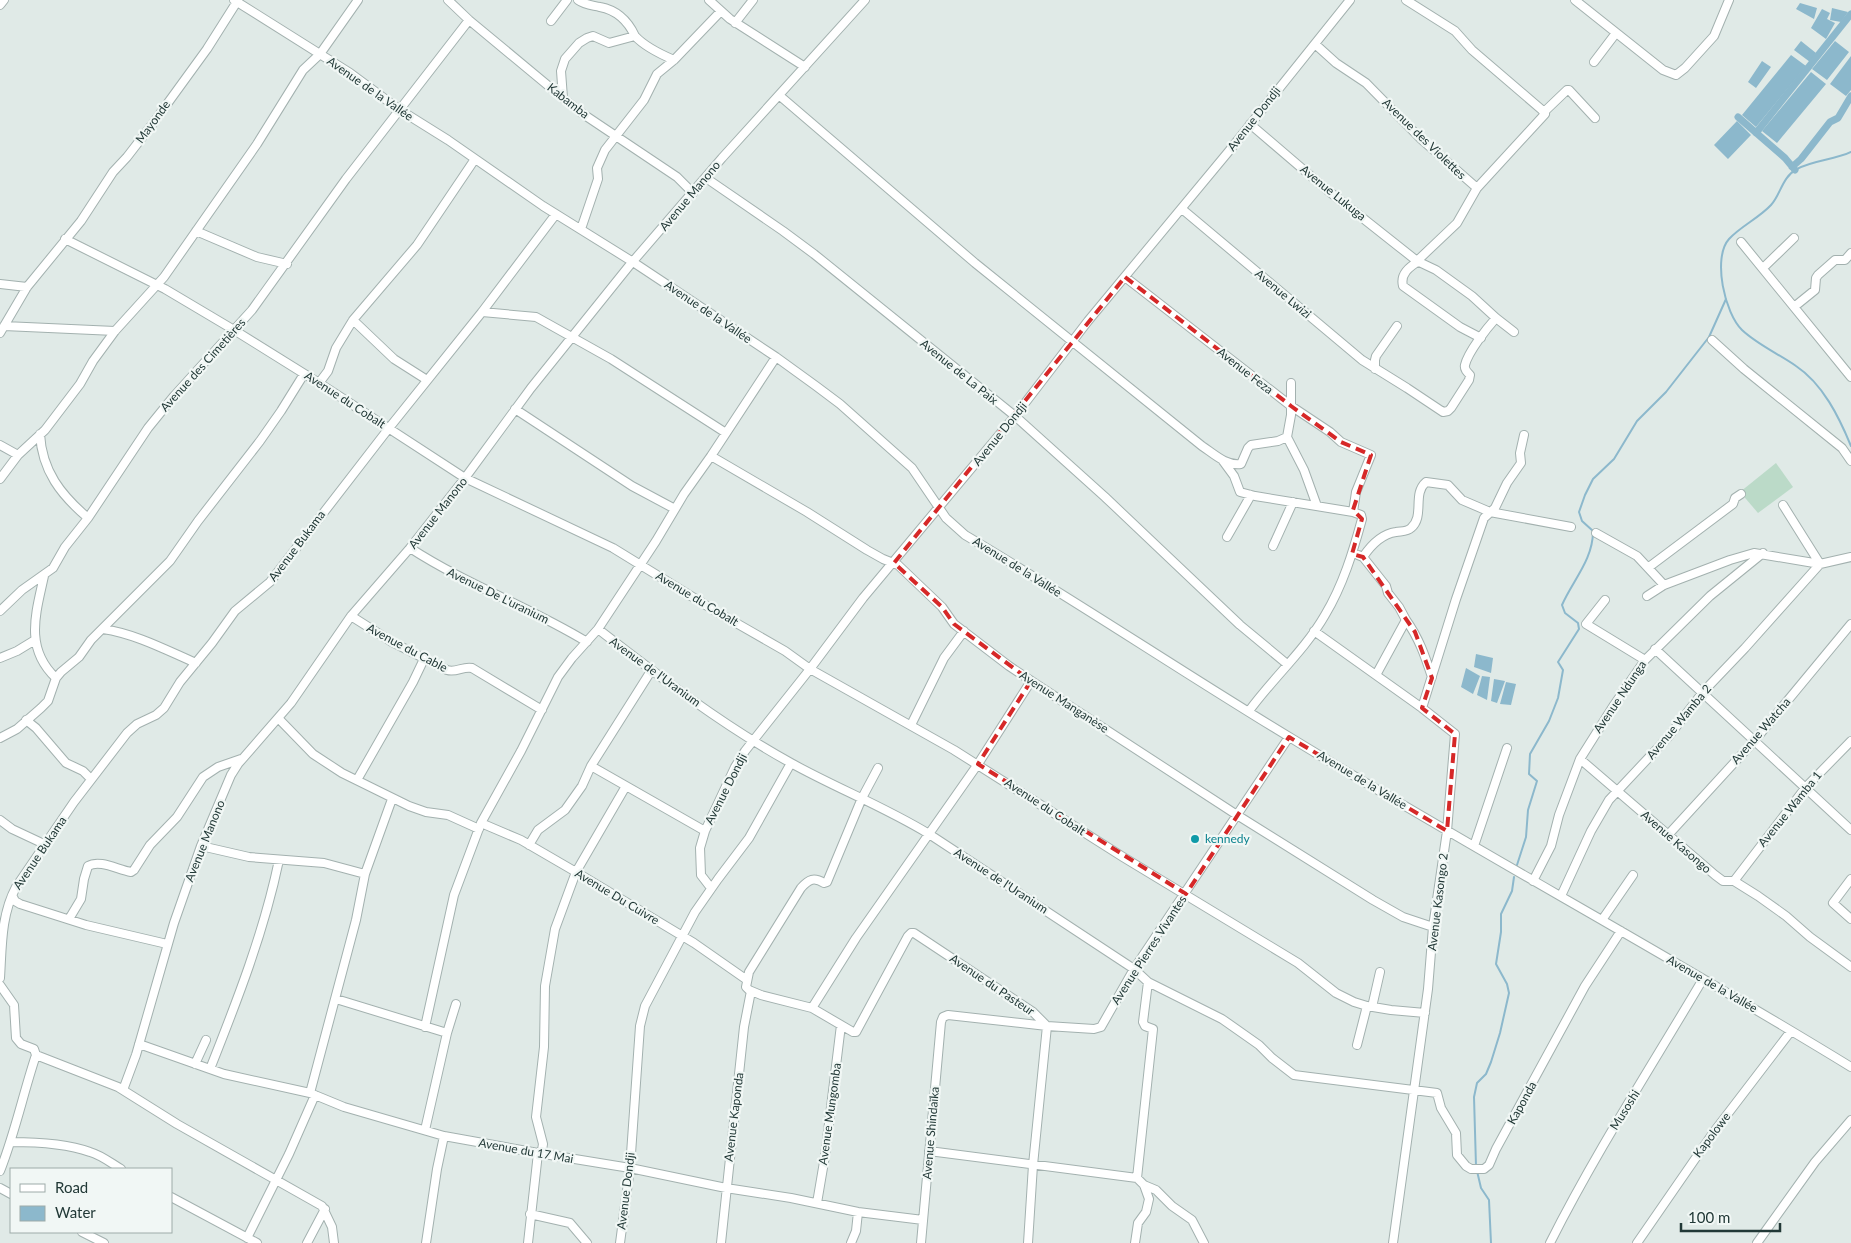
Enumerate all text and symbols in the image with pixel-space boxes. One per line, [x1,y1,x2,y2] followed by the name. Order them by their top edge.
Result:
[324,53,416,124] street label: Avenue de la Vallée
[544,80,592,122] street label: Kabamba
[1224,83,1284,154] street label: Avenue Dondji
[1379,95,1469,182] street label: Avenue des Violettes
[132,97,173,146] street label: Mayonde
[656,157,723,234] street label: Avenue Manono
[1297,162,1369,224] street label: Avenue Lukuga
[1252,266,1315,322] street label: Avenue Lwizi
[662,277,755,346] street label: Avenue de la Vallée
[157,315,249,414] street label: Avenue des Cimetières
[917,336,1001,408] street label: Avenue de La Paix
[1214,344,1276,397] street label: Avenue Feza
[302,368,389,432] street label: Avenue du Cobalt
[969,399,1030,469] street label: Avenue Dondji
[405,474,470,551] street label: Avenue Manono
[265,507,328,584] street label: Avenue Bukama
[970,533,1064,600] street label: Avenue de la Vallée
[445,564,552,627] street label: Avenue De L'uranium
[653,568,742,630] street label: Avenue du Cobalt
[364,620,450,675] street label: Avenue du Cable
[607,633,704,710] street label: Avenue de l'Uranium
[1590,658,1649,736] street label: Avenue Ndunga
[1017,667,1112,736] street label: Avenue Manganèse
[1643,681,1714,762] street label: Avenue Wamba 2
[1728,694,1794,767] street label: Avenue Watcha
[1315,747,1410,812] street label: Avenue de la Vallée
[701,751,750,827] street label: Avenue Dondji
[1755,768,1825,850] street label: Avenue Wamba 1
[1002,775,1089,839] street label: Avenue du Cobalt
[181,798,228,884] street label: Avenue Manono
[1638,807,1715,876] street label: Avenue Kasongo
[10,813,70,892] street label: Avenue Bukama
[1205,831,1251,846] place label: kennedy
[1189,833,1201,845] marker: kennedy
[951,845,1051,917] street label: Avenue de l'Uranium
[1424,852,1451,952] street label: Avenue Kasongo 2
[572,865,662,928] street label: Avenue Du Cuivre
[1108,892,1190,1007] street label: Avenue Pierres Vivantes
[947,951,1038,1019] street label: Avenue du Pasteur
[1664,952,1760,1016] street label: Avenue de la Vallée
[815,1062,844,1166] street label: Avenue Mungomba
[721,1072,746,1162] street label: Avenue Kaponda
[1504,1079,1539,1127] street label: Kaponda
[919,1086,942,1180] street label: Avenue Shindaïka
[1606,1087,1643,1133] street label: Musoshi
[1690,1109,1733,1160] street label: Kapolowe
[477,1135,575,1166] street label: Avenue du 17 Mai
[613,1151,638,1230] street label: Avenue Dondji
[10,1168,172,1233] legend
[55,1178,88,1196] text: Road
[1681,1200,1780,1232] scale bar
[55,1203,96,1221] text: Water
[1688,1208,1730,1226] text: 100 m

